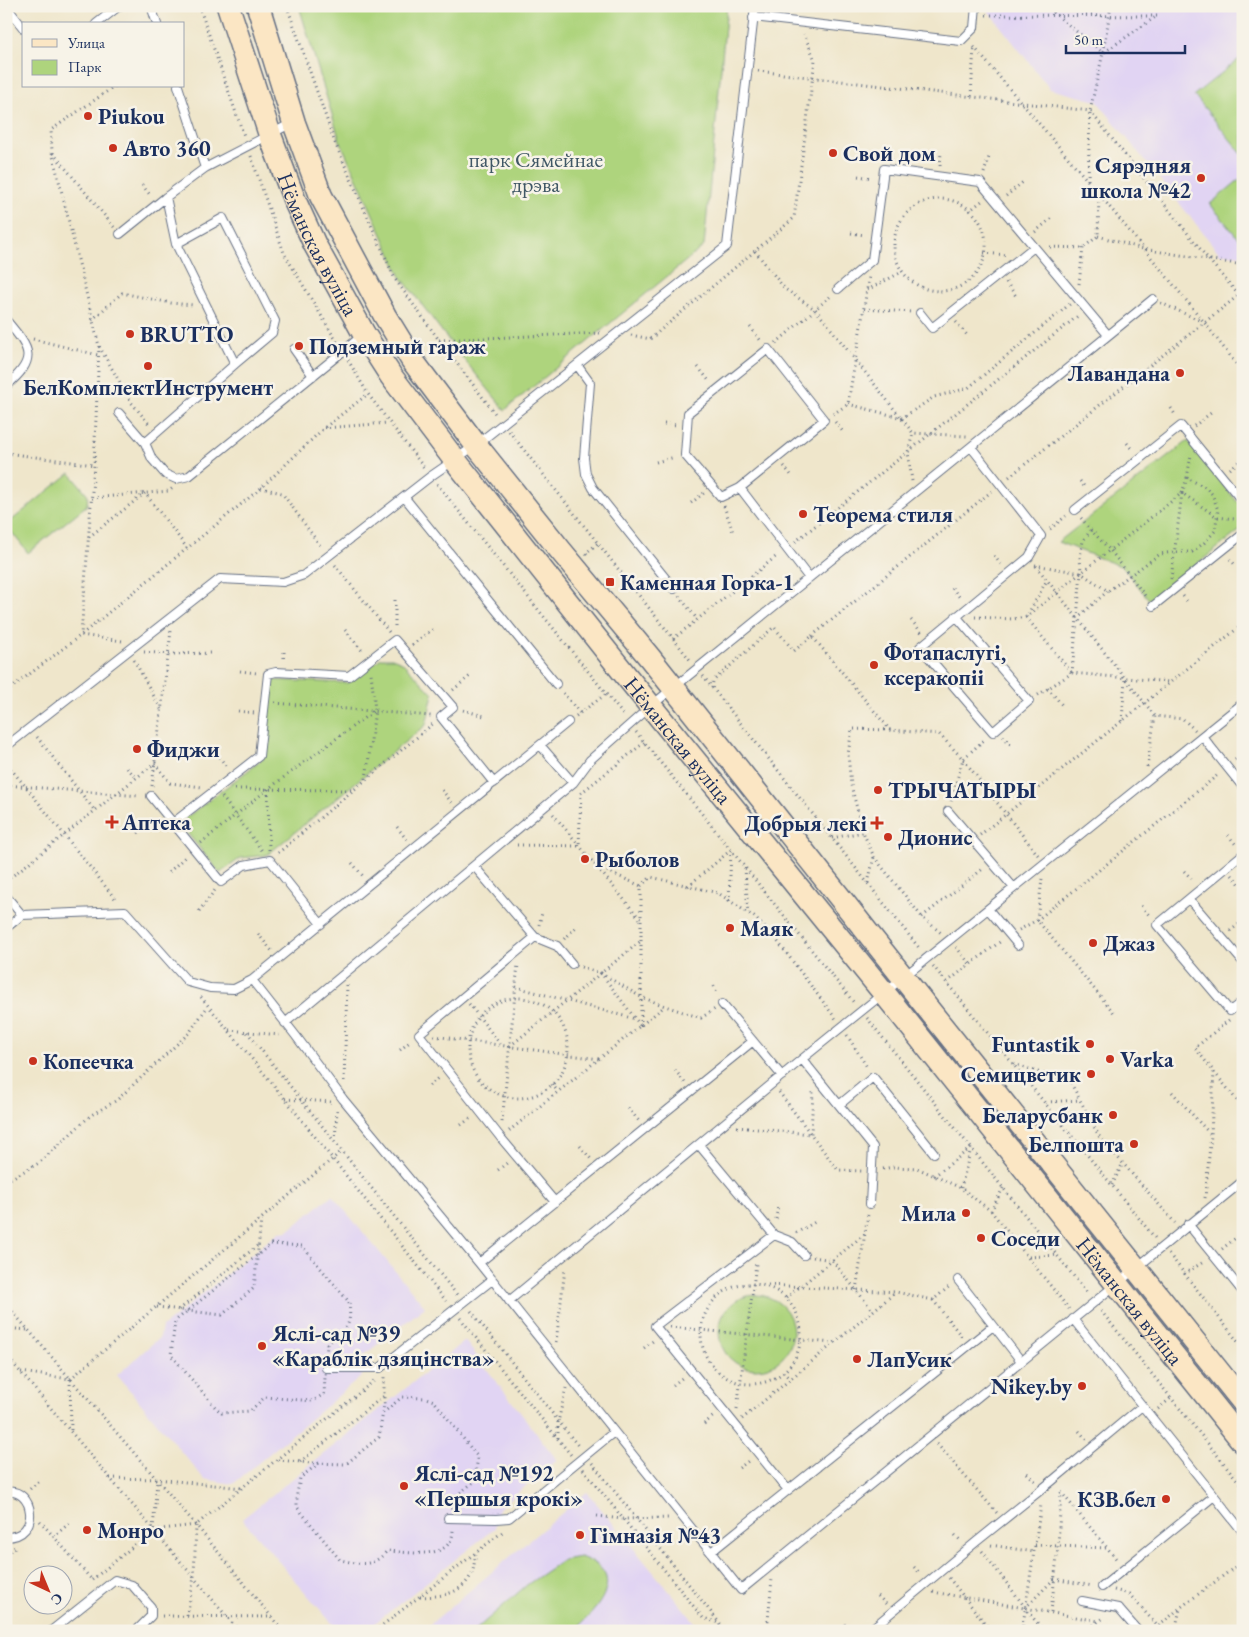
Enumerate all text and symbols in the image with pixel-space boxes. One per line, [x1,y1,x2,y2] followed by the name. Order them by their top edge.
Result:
[22,22,185,88] legend
[1066,22,1185,54] scale bar
[1074,30,1103,49] text: 50 m
[67,33,105,52] text: Улица
[68,57,101,76] text: Парк
[98,102,165,131] place label: Piukou
[82,110,94,122] marker: Piukou
[122,134,211,163] place label: Авто 360
[843,139,936,168] place label: Свой дом
[107,142,119,154] marker: Авто 360
[469,145,604,199] park label: парк Сямейнае дрэва
[827,147,839,159] marker: Свой дом
[1081,151,1191,205] place label: Сярэдняя школа №42
[270,169,365,321] street label: Нёманская вуліца
[1195,172,1207,184] marker: Сярэдняя школа №42
[140,320,234,349] place label: BRUTTO
[124,328,136,340] marker: BRUTTO
[309,332,486,361] place label: Подземный гараж
[293,340,305,352] marker: Подземный гараж
[1067,359,1170,388] place label: Лавандана
[142,360,154,372] marker: БелКомплектИнструмент
[1174,367,1186,379] marker: Лавандана
[23,373,273,402] place label: БелКомплектИнструмент
[813,500,953,529] place label: Теорема стиля
[797,508,809,520] marker: Теорема стиля
[620,568,794,597] place label: Каменная Горка-1
[604,576,616,588] marker: Каменная Горка-1
[884,638,1006,692] place label: Фотапаслугі, ксеракопіі
[868,659,880,671] marker: Фотапаслугі, ксеракопіі
[617,671,739,810] street label: Нёманская вуліца
[147,735,220,764] place label: Фиджи
[131,743,143,755] marker: Фиджи
[888,776,1037,805] place label: ТРЫЧАТЫРЫ
[872,784,884,796] marker: ТРЫЧАТЫРЫ
[121,808,191,837] place label: Аптека
[744,809,867,838] place label: Добрыя лекі
[106,816,118,828] marker: Аптека
[871,817,883,829] marker: Добрыя лекі
[898,823,972,852] place label: Дионис
[882,831,894,843] marker: Дионис
[595,845,680,874] place label: Рыболов
[579,853,591,865] marker: Рыболов
[740,914,794,943] place label: Маяк
[724,922,736,934] marker: Маяк
[1103,929,1155,958] place label: Джаз
[1087,937,1099,949] marker: Джаз
[992,1030,1081,1059] place label: Funtastik
[1084,1038,1096,1050] marker: Funtastik
[1120,1045,1174,1074] place label: Varka
[43,1047,134,1076] place label: Копеечка
[1104,1053,1116,1065] marker: Varka
[27,1055,39,1067] marker: Копеечка
[961,1060,1082,1089] place label: Семицветик
[1085,1068,1097,1080] marker: Семицветик
[982,1101,1104,1130] place label: Беларусбанк
[1107,1109,1119,1121] marker: Беларусбанк
[1028,1130,1124,1159] place label: Белпошта
[1128,1138,1140,1150] marker: Белпошта
[901,1199,956,1228] place label: Мила
[960,1207,972,1219] marker: Мила
[991,1224,1060,1253] place label: Соседи
[1070,1231,1190,1371] street label: Нёманская вуліца
[975,1232,987,1244] marker: Соседи
[271,1319,495,1373] place label: Яслі-сад №39 «Караблік дзяцінства»
[256,1340,268,1352] marker: Яслі-сад №39 «Караблік дзяцінства»
[867,1345,952,1374] place label: ЛапУсик
[851,1353,863,1365] marker: ЛапУсик
[991,1372,1072,1401] place label: Nikey.by
[1076,1380,1088,1392] marker: Nikey.by
[413,1459,583,1513] place label: Яслі-сад №192 «Першыя крокі»
[398,1480,410,1492] marker: Яслі-сад №192 «Першыя крокі»
[1077,1485,1156,1514] place label: КЗВ.бел
[1160,1493,1172,1505] marker: КЗВ.бел
[97,1516,164,1545] place label: Монро
[590,1521,721,1550] place label: Гімназія №43
[81,1524,93,1536] marker: Монро
[574,1529,586,1541] marker: Гімназія №43
[22,1564,72,1614] north arrow
[47,1589,67,1609] text: С

